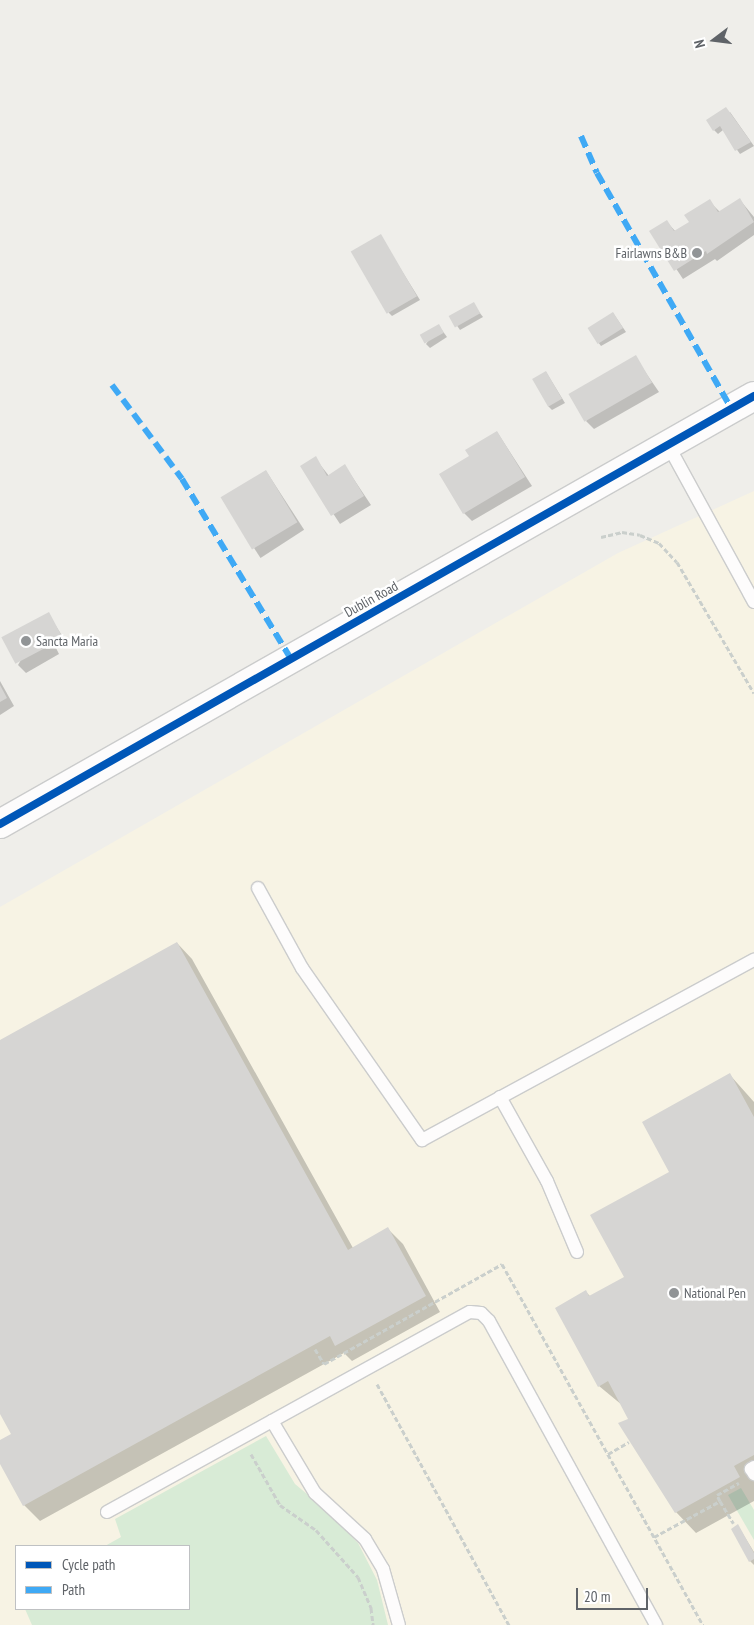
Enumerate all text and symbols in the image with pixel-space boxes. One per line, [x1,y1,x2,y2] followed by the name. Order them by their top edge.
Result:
[689,15,739,65] north arrow
[690,38,709,50] text: N
[615,245,687,261] place label: Fairlawns B&B
[691,247,703,259] marker: Fairlawns B&B
[341,577,401,621] street label: Dublin Road
[36,633,98,649] place label: Sancta Maria
[20,635,32,647] marker: Sancta Maria
[684,1285,746,1301] place label: National Pen
[668,1287,680,1299] marker: National Pen
[15,1545,190,1610] legend
[62,1555,115,1574] text: Cycle path
[579,1578,652,1610] scale bar
[62,1580,85,1599] text: Path
[584,1587,610,1606] text: 20 m

